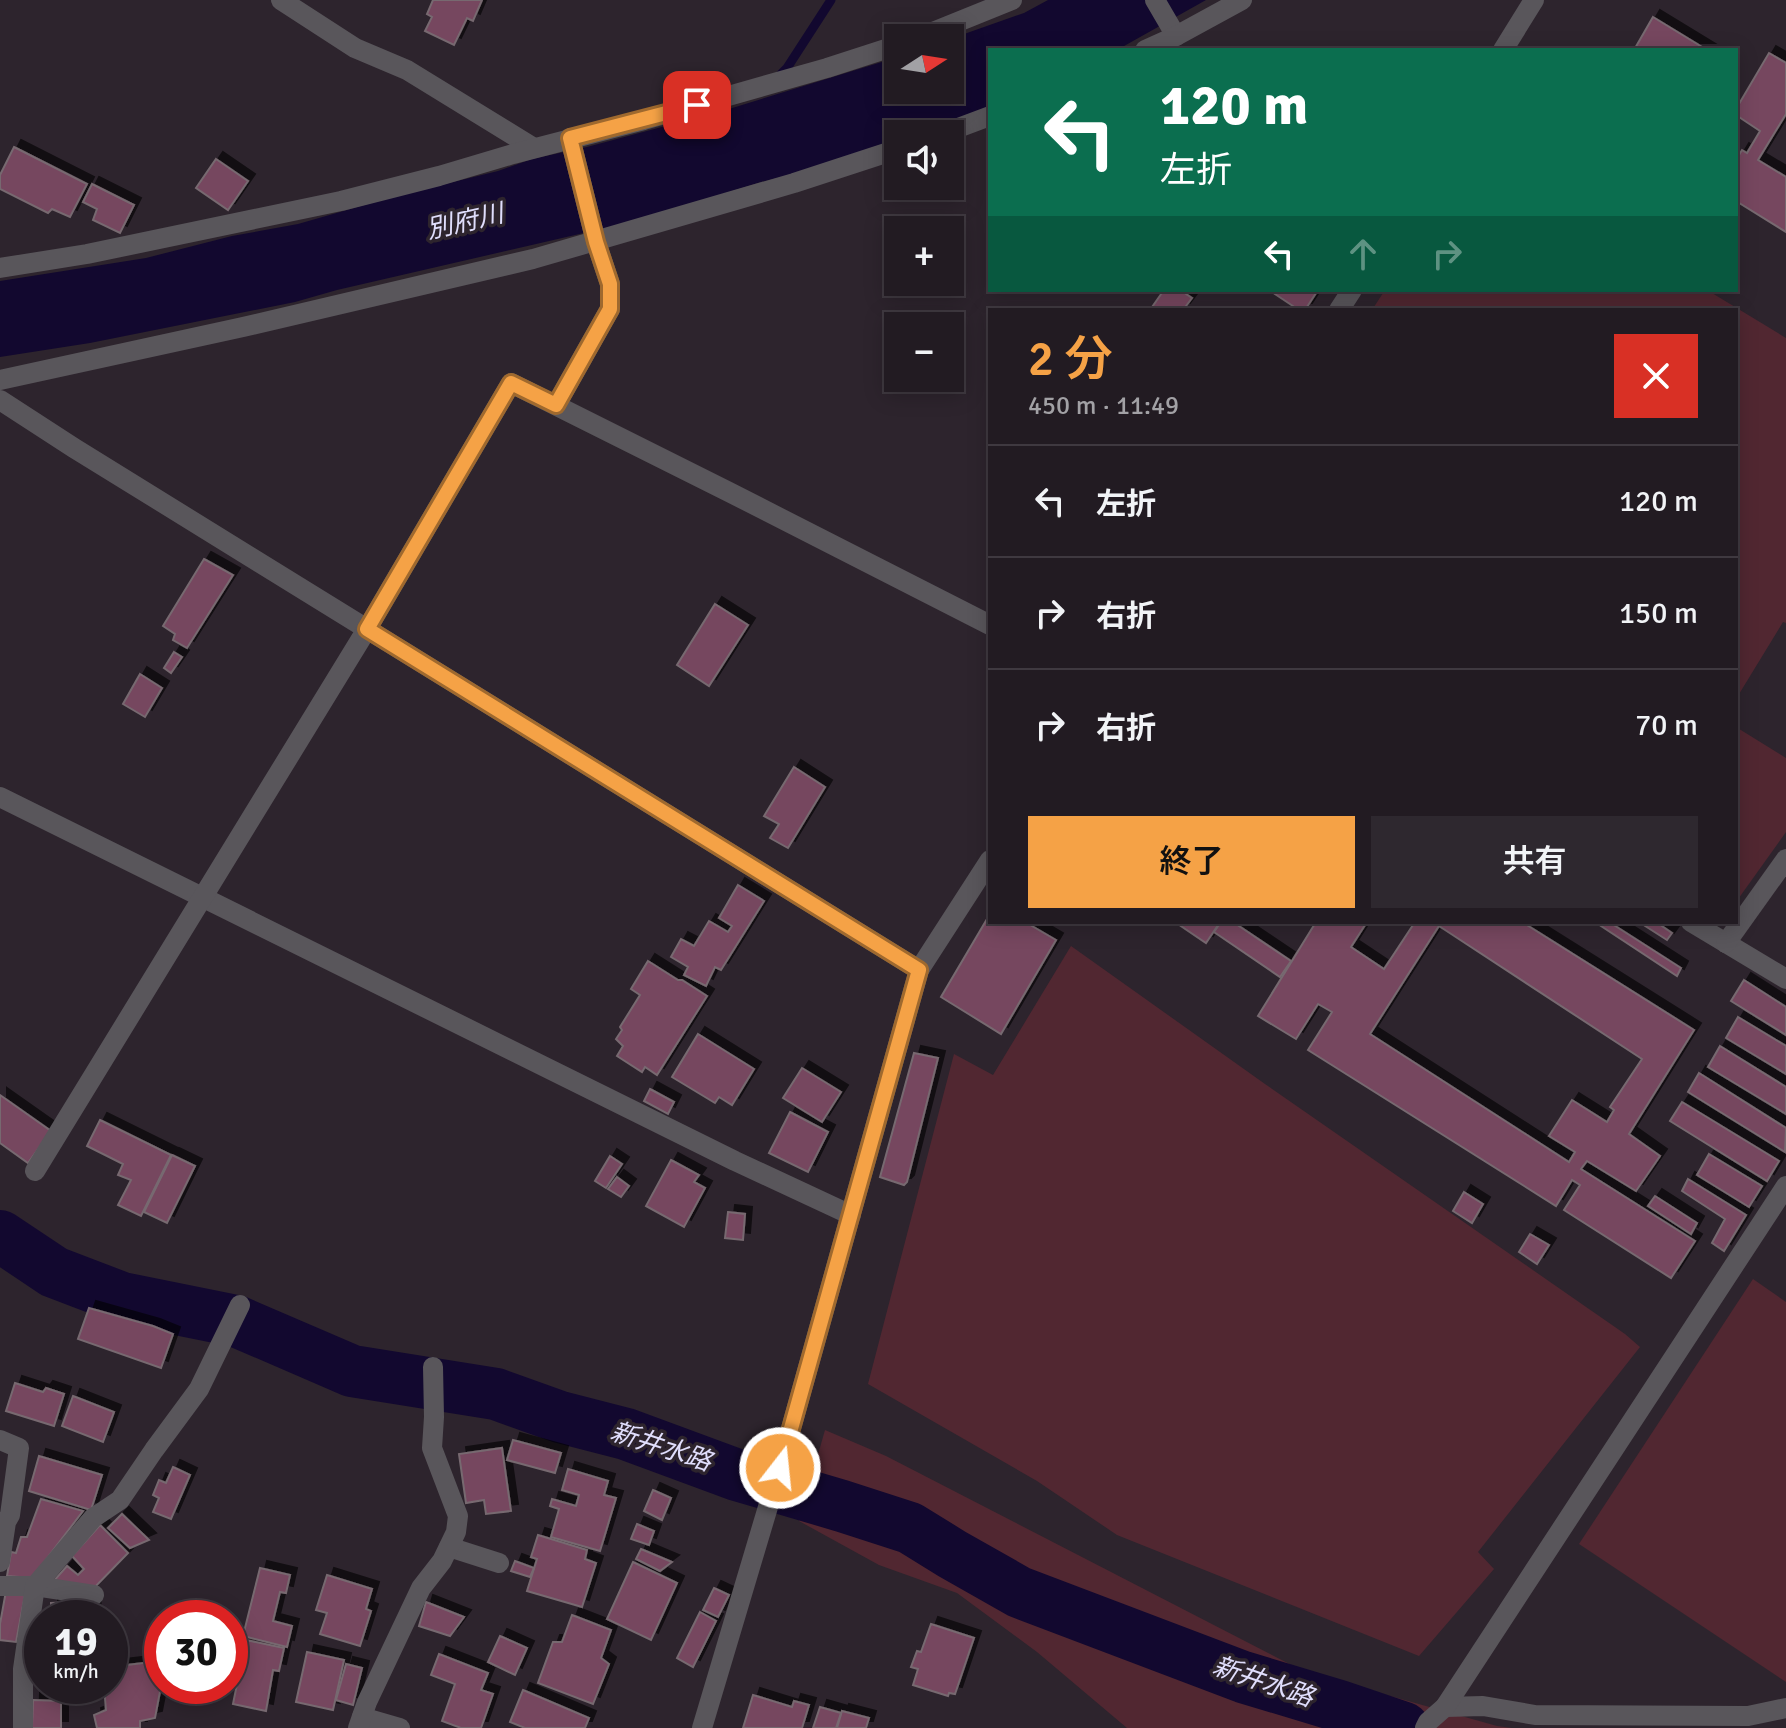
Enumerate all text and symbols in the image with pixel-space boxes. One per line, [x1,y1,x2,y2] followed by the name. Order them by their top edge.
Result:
[884,24,964,104] north arrow
[884,24,964,392] map controls
[663,71,731,139] pin
[1160,71,1308,140] text: 120 m
[1028,80,1132,184] icon: left
[675,83,719,127] icon: arrive
[884,120,964,200] button: sound
[1160,148,1232,193] text: 左折
[423,197,510,246] water label: 別府川
[884,216,964,296] button: +
[1257,232,1301,276] icon: left
[1341,232,1385,276] icon: ahead
[1425,232,1469,276] icon: right
[884,312,964,392] button: −
[1028,330,1112,389] text: 2 分
[1614,334,1698,418] button: close
[1028,390,1179,422] text: 450 m · 11:49
[1028,479,1072,523] icon: left
[1619,483,1698,520] text: 120 m
[1096,486,1156,523] text: 左折
[1028,591,1072,635] icon: right
[1619,595,1698,632] text: 150 m
[1096,598,1156,635] text: 右折
[1028,703,1072,747] icon: right
[1635,707,1698,744] text: 70 m
[1096,710,1156,747] text: 右折
[1028,816,1355,908] button: 終了
[1371,816,1698,908] button: 共有
[607,1416,717,1479] water label: 新井水路
[738,1426,822,1510] position arrow
[144,1600,248,1704] speed limit sign: 30
[54,1617,98,1667] text: 19
[1209,1650,1319,1715] water label: 新井水路
[53,1659,99,1684] text: km/h

